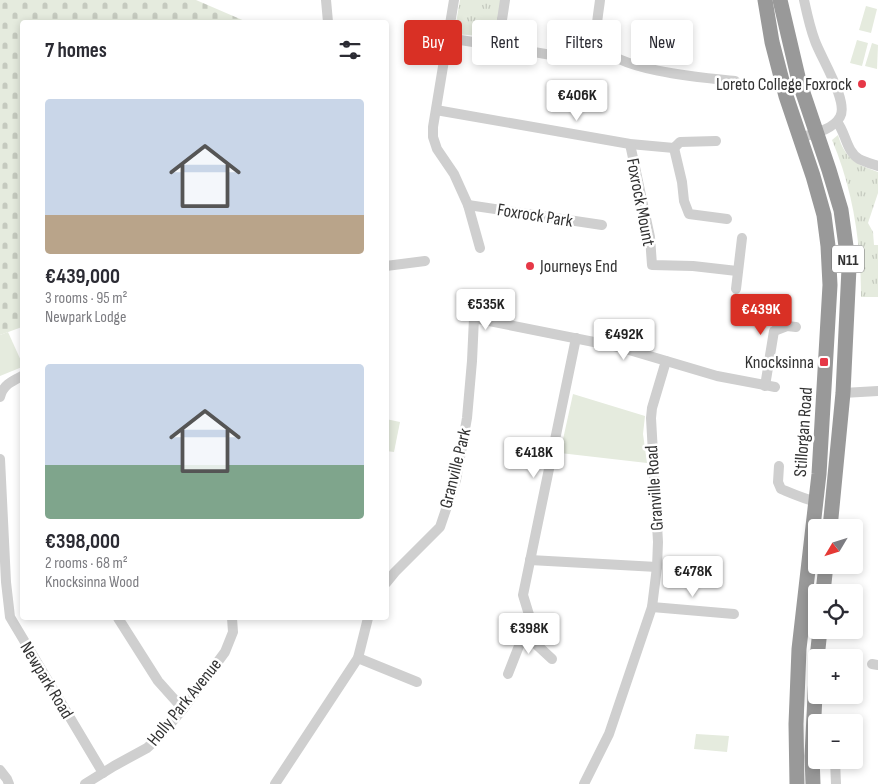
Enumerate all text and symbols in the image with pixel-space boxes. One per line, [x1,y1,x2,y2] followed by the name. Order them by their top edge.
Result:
[404,20,462,65] chip: Buy
[472,20,537,65] chip: Rent
[547,20,621,65] chip: Filters
[631,20,693,65] chip: New
[336,36,364,64] icon: filters
[45,38,107,63] text: 7 homes
[716,74,852,95] place label: Loreto College Foxrock
[856,78,868,90] marker: Loreto College Foxrock
[542,80,612,122] pin: €406K
[557,86,597,105] text: €406K
[160,131,250,221] icon: home
[622,156,659,248] street label: Foxrock Mount
[496,199,574,232] street label: Foxrock Park
[832,245,864,272] road number: N11
[539,256,618,277] place label: Journeys End
[524,260,536,272] marker: Journeys End
[45,264,120,289] text: €439,000
[451,288,521,331] pin: €535K
[45,289,127,308] text: 3 rooms · 95 m²
[726,294,796,336] pin: €439K
[467,295,505,314] text: €535K
[742,300,780,319] text: €439K
[45,308,126,327] text: Newpark Lodge
[589,318,659,361] pin: €492K
[605,325,643,344] text: €492K
[745,352,814,373] place label: Knocksinna
[818,356,830,368] marker: Knocksinna
[790,386,817,478] street label: Stillorgan Road
[160,396,250,486] icon: home
[435,426,476,510] street label: Granville Park
[499,436,569,479] pin: €418K
[515,443,553,462] text: €418K
[641,445,668,531] street label: Granville Road
[808,519,862,574] north arrow
[808,519,863,769] map controls
[45,529,120,554] text: €398,000
[45,554,128,573] text: 2 rooms · 68 m²
[658,556,728,598] pin: €478K
[674,562,712,581] text: €478K
[45,573,139,592] text: Knocksinna Wood
[808,584,863,639] button: locate
[494,612,564,655] pin: €398K
[510,619,548,638] text: €398K
[15,638,78,722] street label: Newpark Road
[808,649,863,704] button: +
[143,654,226,750] street label: Holly Park Avenue
[808,714,863,769] button: −

